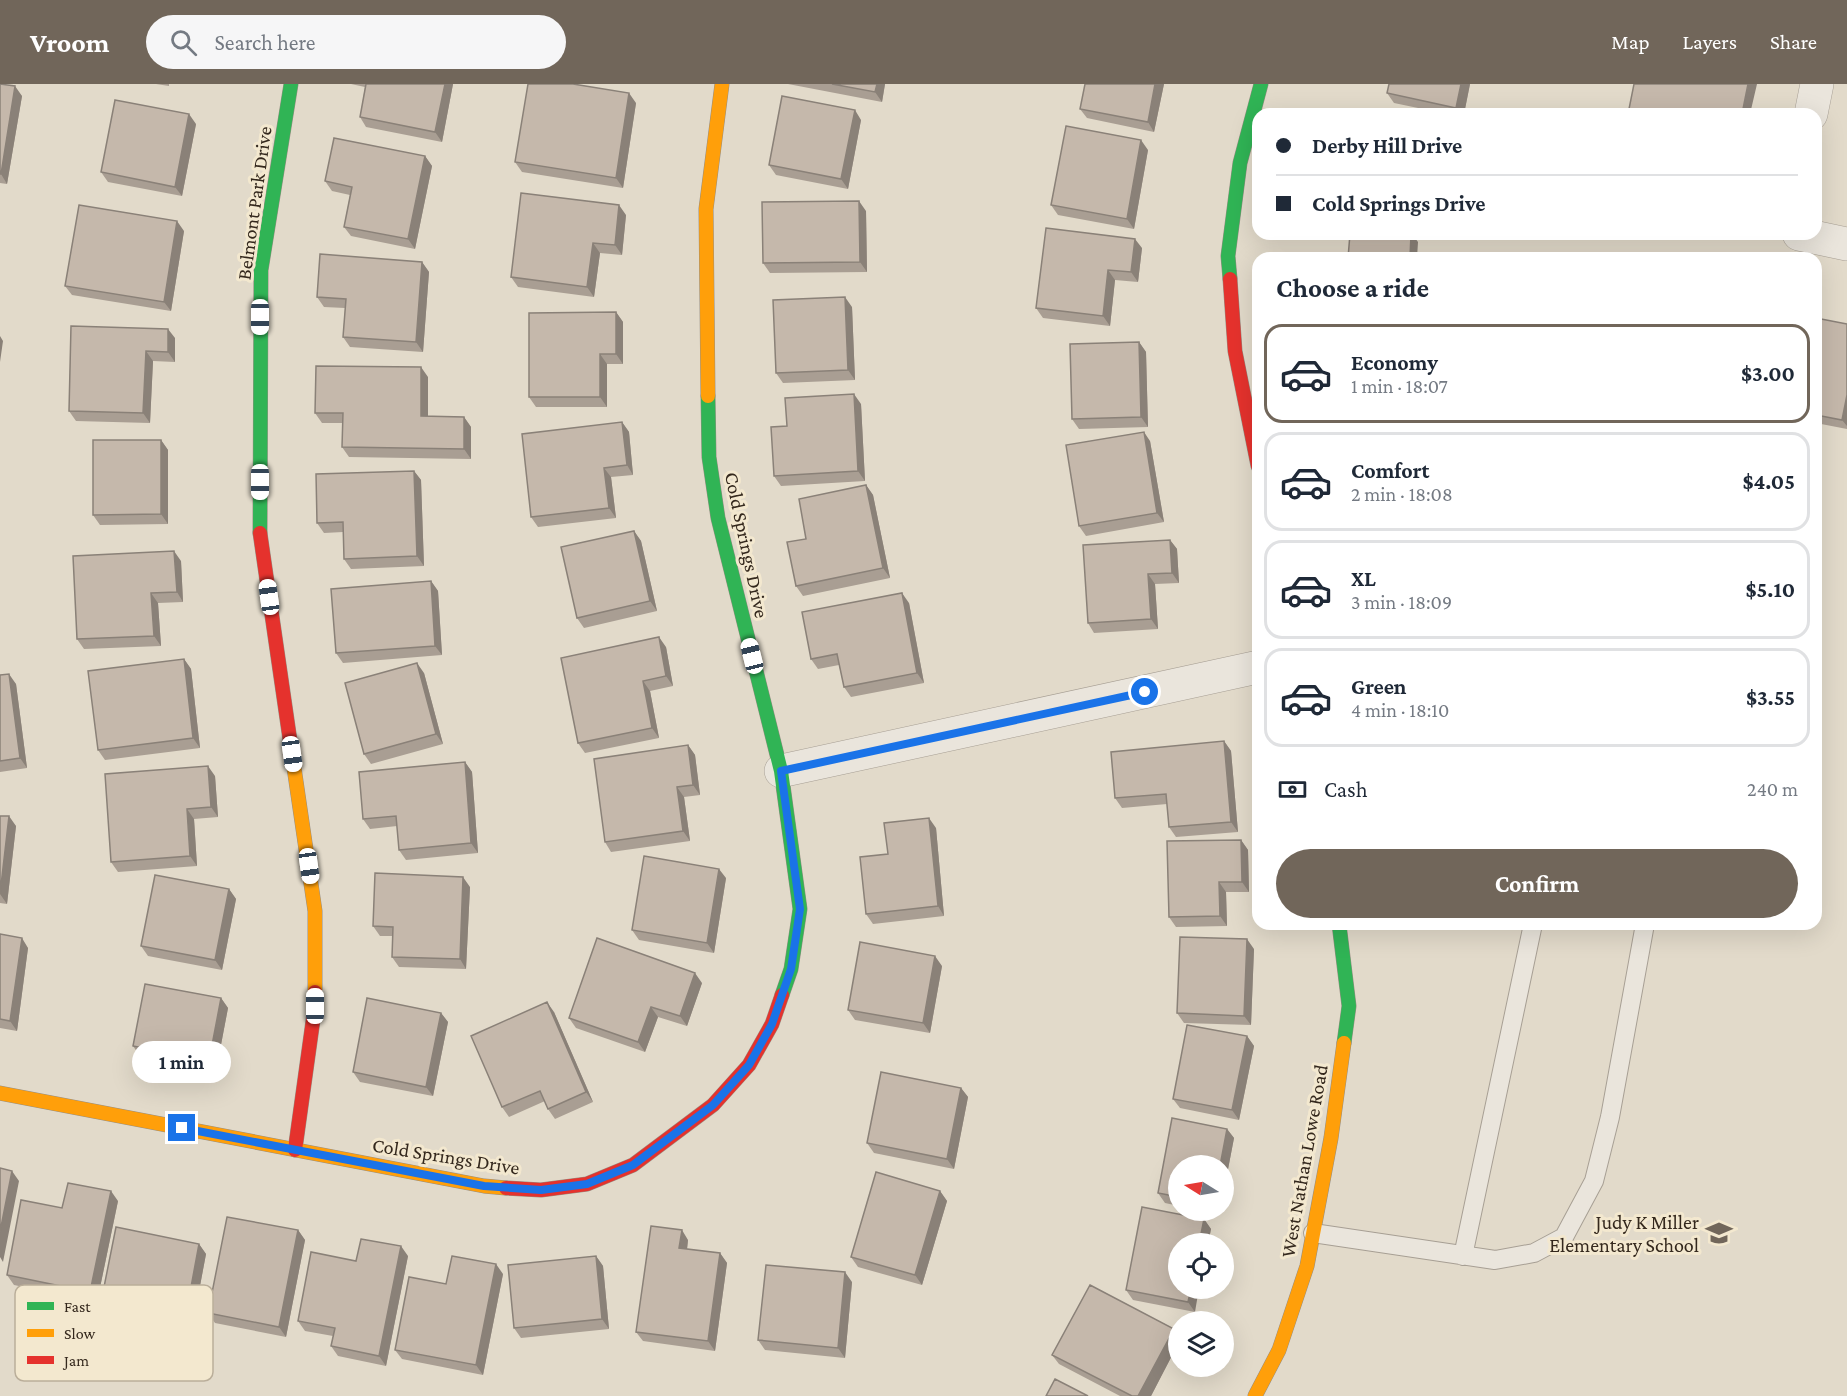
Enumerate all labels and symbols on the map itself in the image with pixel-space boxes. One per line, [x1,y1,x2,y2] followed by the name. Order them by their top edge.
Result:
[232,125,276,281] street label: Belmont Park Drive
[251,299,269,335] car
[251,464,269,500] car
[720,470,773,620] street label: Cold Springs Drive
[258,578,280,616] car
[739,636,765,676] car
[1131,678,1158,705] route start
[281,735,303,773] car
[298,847,320,885] car
[306,988,324,1024] car
[132,1041,231,1083] callout: 1 min
[1276,1062,1332,1259] street label: West Nathan Lowe Road
[168,1114,195,1141] route end
[371,1134,521,1180] street label: Cold Springs Drive
[1168,1155,1234,1221] north arrow
[1549,1211,1699,1257] place label: Judy K Miller Elementary School
[1704,1218,1734,1248] school or university icon: Judy K Miller Elementary School
[15,1285,213,1381] legend
[64,1298,91,1315] text: Fast
[64,1325,96,1342] text: Slow
[62,1352,89,1370] text: Jam

